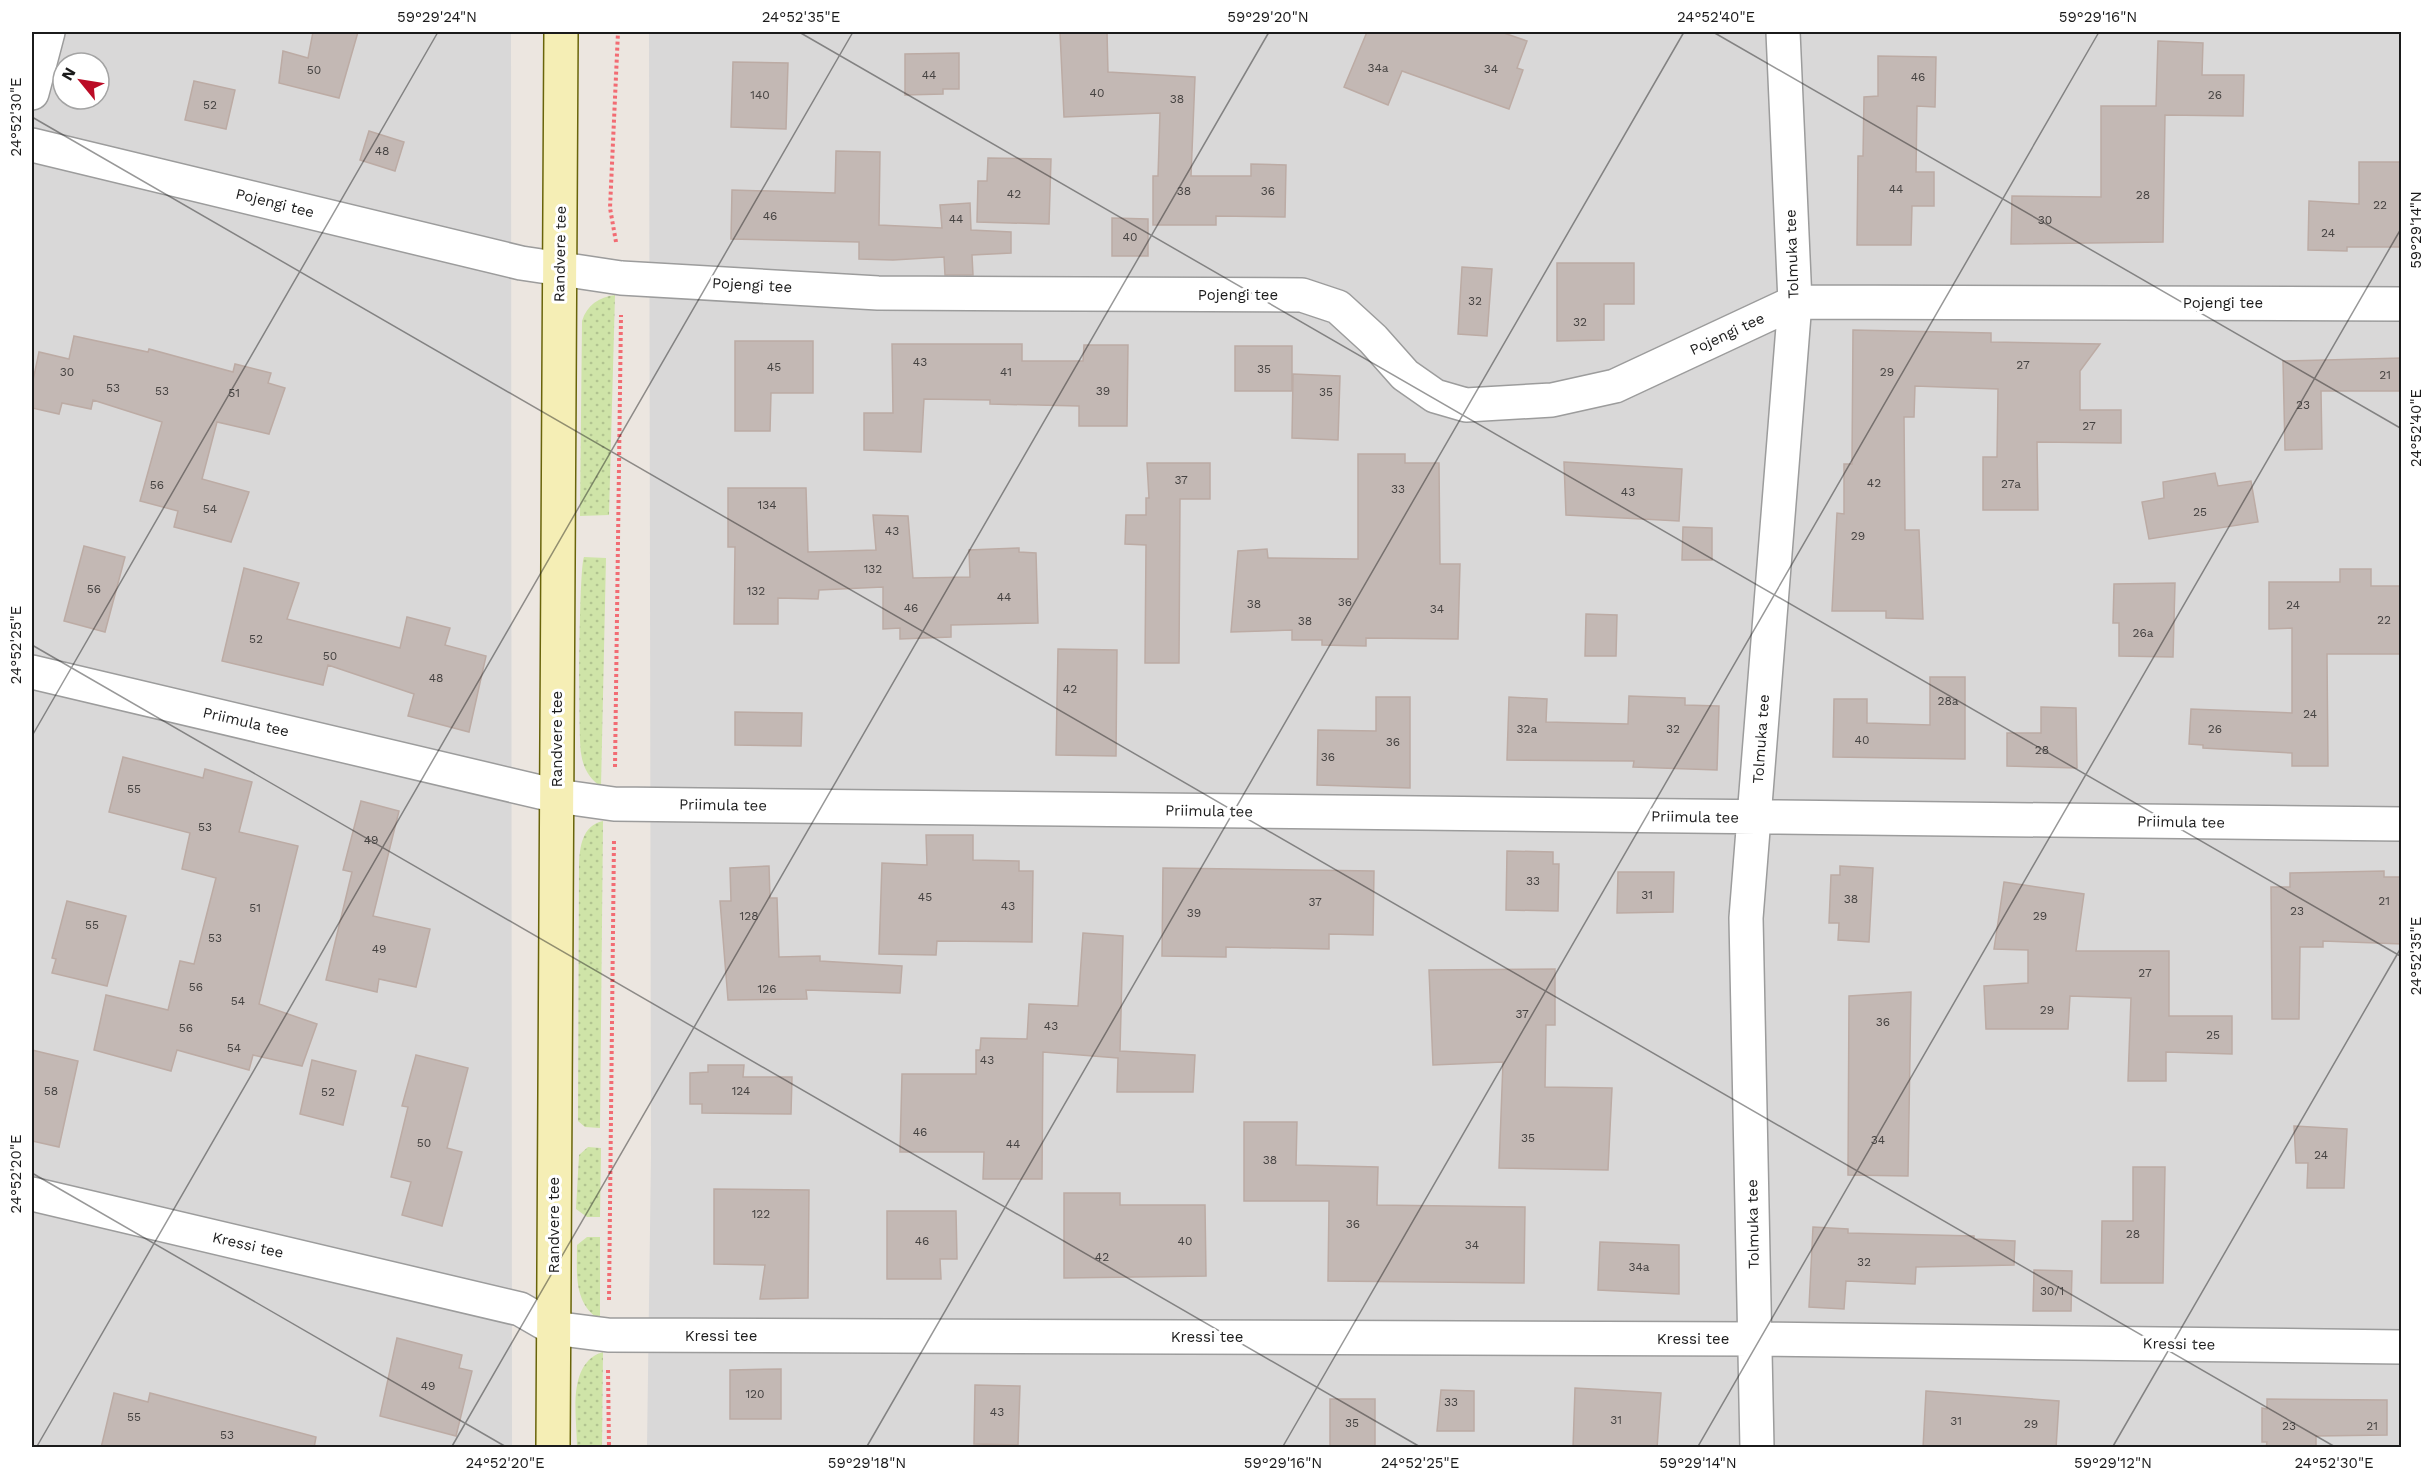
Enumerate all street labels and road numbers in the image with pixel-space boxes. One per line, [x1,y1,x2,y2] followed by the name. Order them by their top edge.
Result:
[234,185,316,221] street label: Pojengi tee
[550,206,570,302] street label: Randvere tee
[1781,209,1803,299] street label: Tolmuka tee
[711,274,793,296] street label: Pojengi tee
[1198,286,1278,304] street label: Pojengi tee
[2183,294,2263,312] street label: Pojengi tee
[1687,309,1767,359] street label: Pojengi tee
[548,691,566,787] street label: Randvere tee
[1749,694,1773,784] street label: Tolmuka tee
[201,703,291,741] street label: Priimula tee
[679,795,767,815] street label: Priimula tee
[1165,801,1253,821] street label: Priimula tee
[1651,807,1739,827] street label: Priimula tee
[2137,812,2225,832] street label: Priimula tee
[545,1177,563,1273] street label: Randvere tee
[1743,1179,1763,1269] street label: Tolmuka tee
[211,1228,285,1262] street label: Kressi tee
[685,1327,757,1345] street label: Kressi tee
[1171,1328,1243,1346] street label: Kressi tee
[1657,1330,1729,1348] street label: Kressi tee
[2143,1334,2215,1354] street label: Kressi tee

